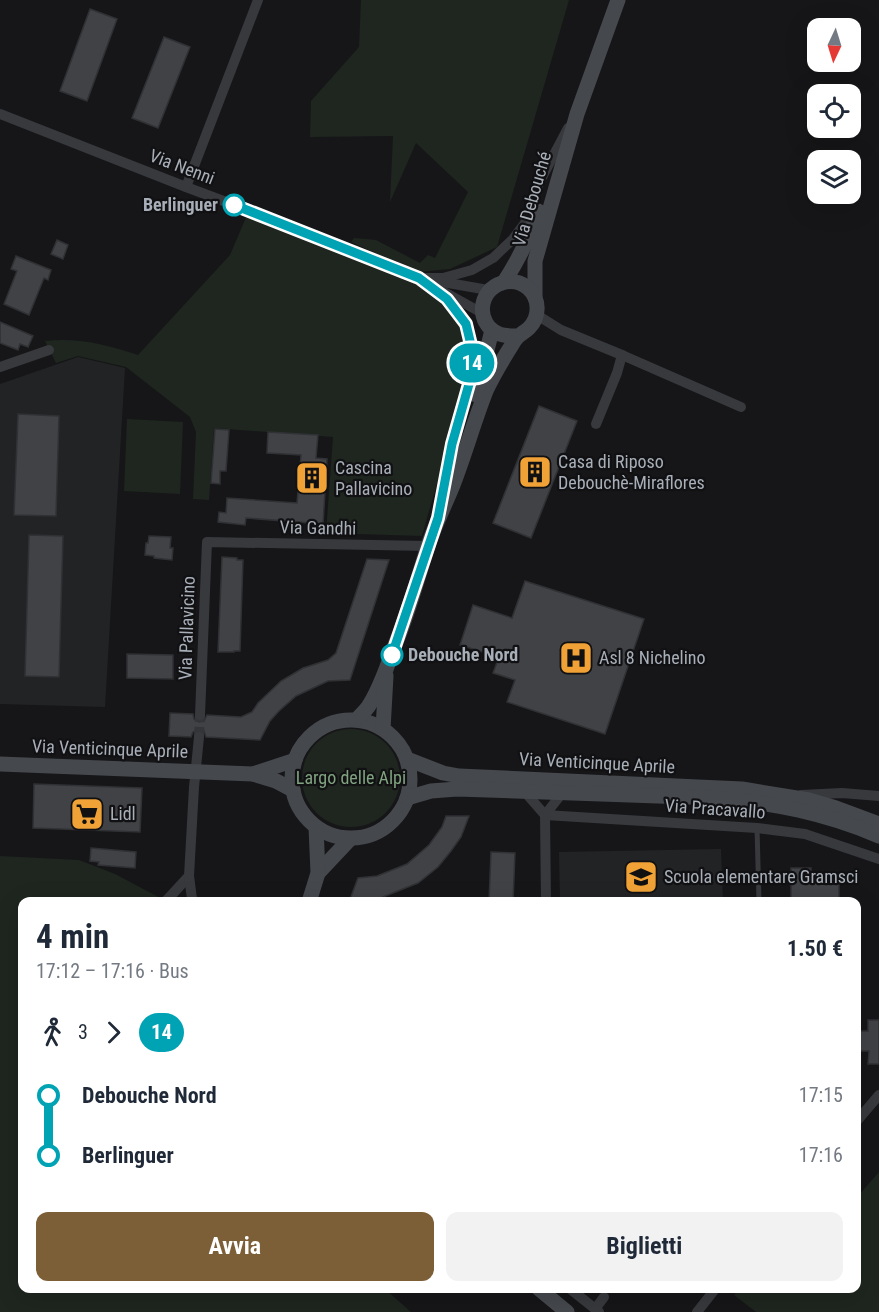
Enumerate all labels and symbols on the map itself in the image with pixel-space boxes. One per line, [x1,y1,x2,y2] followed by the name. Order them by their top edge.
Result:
[807,18,861,72] north arrow
[147,145,218,189] street label: Via Nenni
[508,149,555,249] street label: Via Debouché
[143,194,218,215] place label: Berlinguer
[223,194,245,216] marker: Berlinguer
[445,344,499,382] line badge: 14
[558,451,705,493] place label: Casa di Riposo Debouchè-Miraflores
[517,454,553,490] building icon: Casa di Riposo Debouchè-Miraflores
[335,457,412,499] place label: Cascina Pallavicino
[294,460,330,496] building icon: Cascina Pallavicino
[279,516,357,539] street label: Via Gandhi
[174,576,199,680] street label: Via Pallavicino
[558,640,594,676] hospital icon: Asl 8 Nichelino
[381,644,403,666] marker: Debouche Nord
[408,644,518,665] place label: Debouche Nord
[599,647,706,668] place label: Asl 8 Nichelino
[32,735,188,762] street label: Via Venticinque Aprile
[518,748,676,777] street label: Via Venticinque Aprile
[296,767,406,788] park label: Largo delle Alpi
[664,795,766,822] street label: Via Pracavallo
[69,796,105,832] supermarket icon: Lidl
[110,803,136,824] place label: Lidl
[623,859,659,895] school or university icon: Scuola elementare Gramsci
[664,866,858,887] place label: Scuola elementare Gramsci

